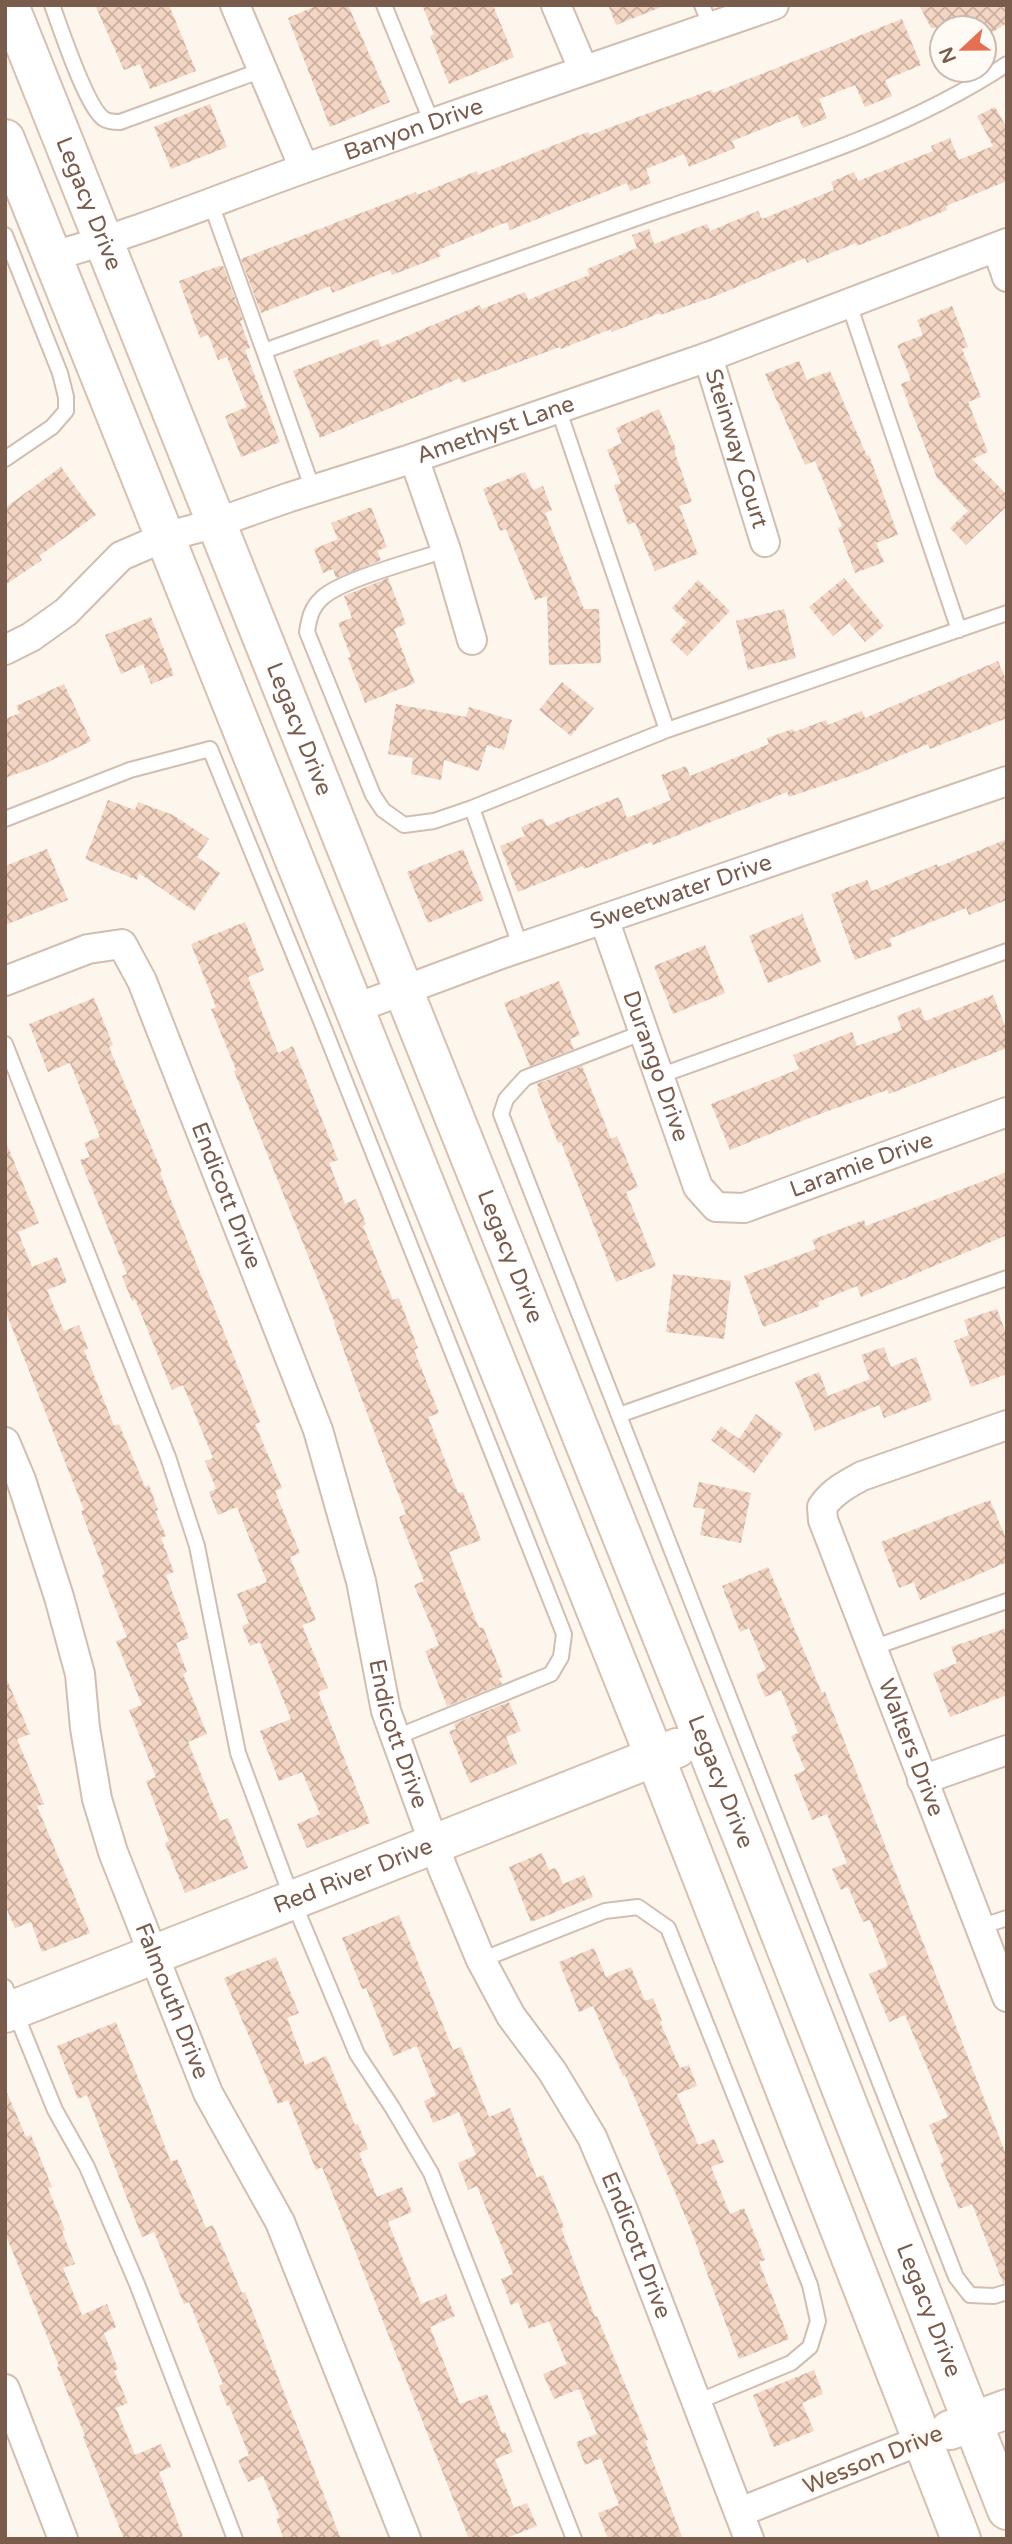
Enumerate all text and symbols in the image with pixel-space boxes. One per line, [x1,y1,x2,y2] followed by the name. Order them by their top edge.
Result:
[928,14,998,84] north arrow
[935,44,961,66] text: N
[340,92,487,167] street label: Banyon Drive
[49,133,128,274] street label: Legacy Drive
[699,366,774,532] street label: Steinway Court
[413,390,578,470] street label: Amethyst Lane
[260,658,338,800] street label: Legacy Drive
[587,848,776,936] street label: Sweetwater Drive
[616,987,695,1145] street label: Durango Drive
[185,1118,268,1273] street label: Endicott Drive
[786,1126,937,1204] street label: Laramie Drive
[471,1186,549,1327] street label: Legacy Drive
[362,1657,434,1812] street label: Endicott Drive
[872,1675,950,1821] street label: Walters Drive
[681,1711,760,1853] street label: Legacy Drive
[270,1832,437,1920] street label: Red River Drive
[128,1919,215,2083] street label: Falmouth Drive
[595,2168,677,2323] street label: Endicott Drive
[890,2240,967,2381] street label: Legacy Drive
[799,2419,947,2501] street label: Wesson Drive

